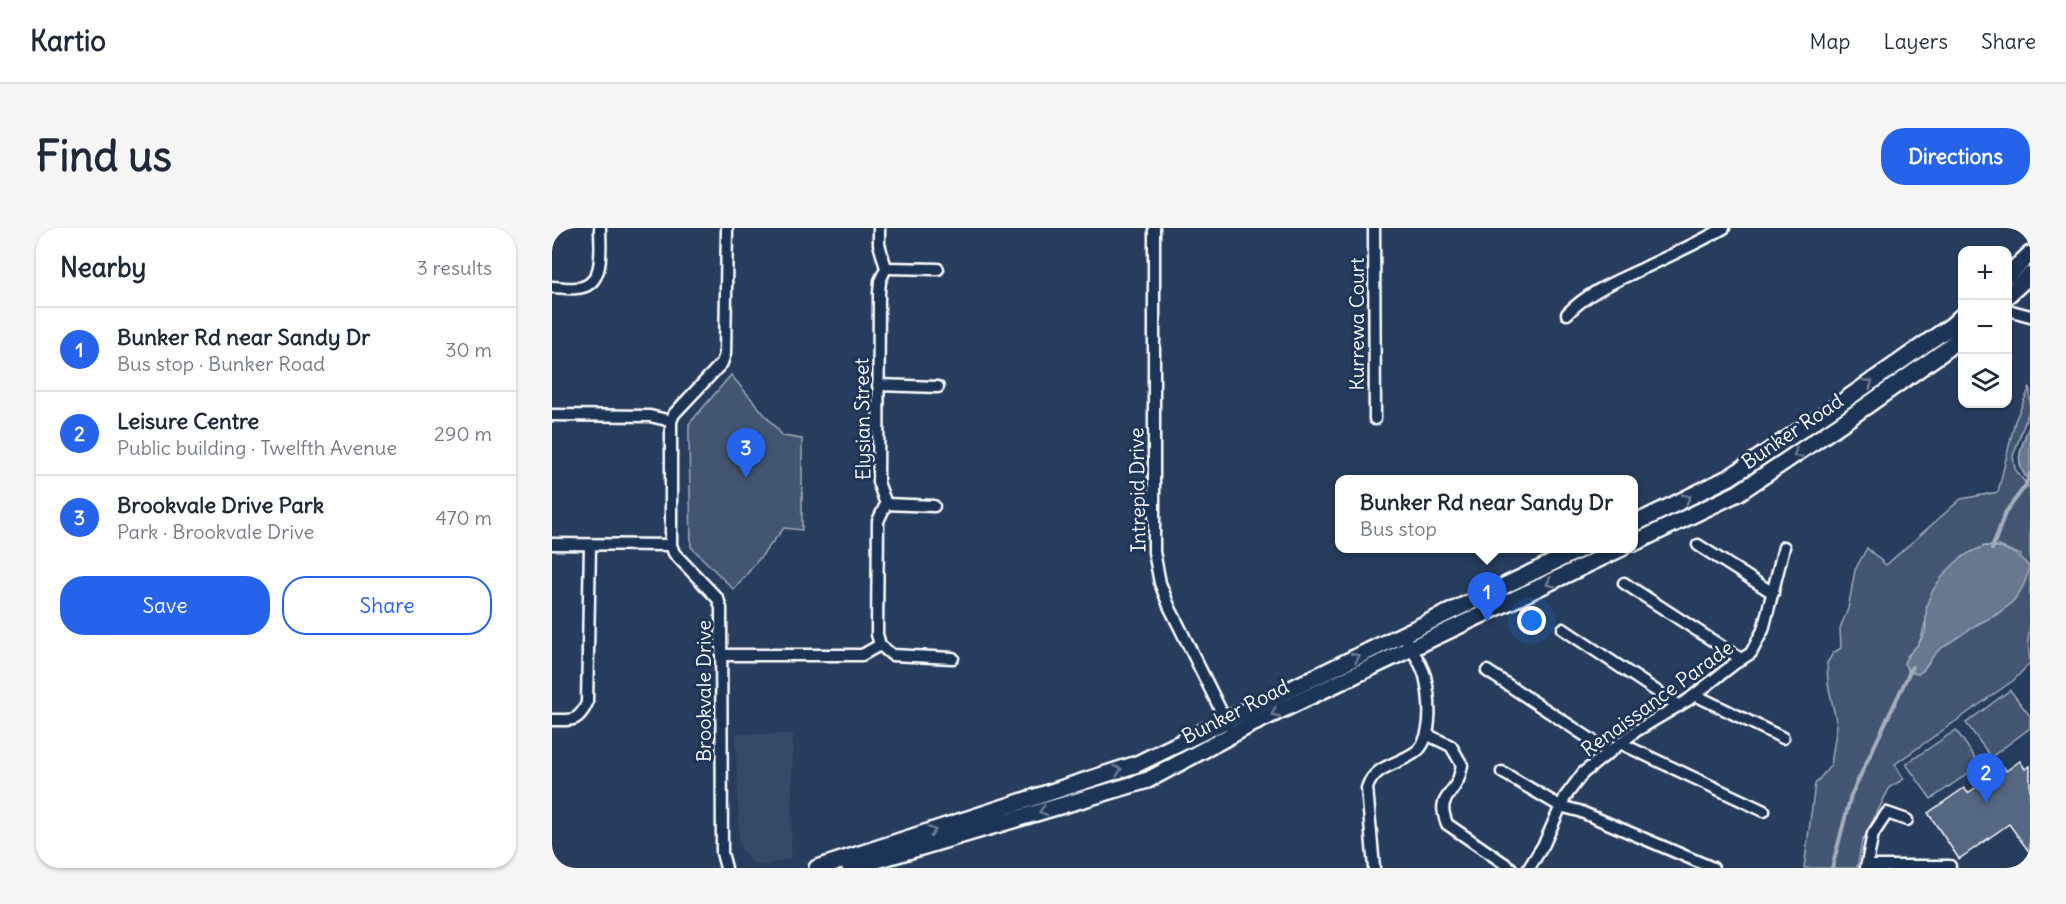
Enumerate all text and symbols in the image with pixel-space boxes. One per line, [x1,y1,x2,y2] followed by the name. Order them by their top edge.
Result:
[30,23,106,59] text: Kartio
[1810,28,1850,55] text: Map
[1883,28,1948,55] text: Layers
[1981,28,2036,55] text: Share
[1881,128,2030,185] button: Directions
[36,130,172,182] text: Find us
[1958,246,2012,408] map controls
[1958,246,2012,300] button: +
[60,251,146,284] text: Nearby
[416,255,492,280] text: 3 results
[1344,257,1369,391] street label: Kurrewa Court
[1958,300,2012,354] button: −
[117,323,370,351] text: Bunker Rd near Sandy Dr
[76,337,83,362] text: 1
[445,337,492,362] text: 30 m
[117,351,325,376] text: Bus stop · Bunker Road
[1958,354,2012,408] button: layers
[848,357,876,480] street label: Elysian Street
[1863,379,1874,390] one-way arrow
[1737,388,1848,474] street label: Bunker Road
[117,407,259,435] text: Leisure Centre
[74,421,85,446] text: 2
[434,421,492,446] text: 290 m
[1123,427,1151,553] street label: Intrepid Drive
[726,428,766,478] pin: 3
[117,435,397,460] text: Public building · Twelfth Avenue
[1793,446,1803,458] one-way arrow
[1335,475,1638,553] popup
[1360,488,1613,516] text: Bunker Rd near Sandy Dr
[117,491,324,519] text: Brookvale Drive Park
[1680,494,1691,506] one-way arrow
[74,505,85,530] text: 3
[435,505,492,530] text: 470 m
[1360,516,1437,541] text: Bus stop
[117,519,314,544] text: Park · Brookvale Drive
[1468,572,1506,622] pin: 1
[1546,575,1557,587] one-way arrow
[60,576,270,635] button: Save
[282,576,492,635] button: Share
[1517,606,1546,635] your location
[691,620,716,762] street label: Brookvale Drive
[1576,634,1738,762] street label: Renaissance Parade
[1350,652,1361,664] one-way arrow
[1177,673,1293,749] street label: Bunker Road
[1271,706,1282,718] one-way arrow
[1966,754,2006,803] pin: 2
[1112,765,1123,778] one-way arrow
[1038,804,1049,816] one-way arrow
[927,825,937,838] one-way arrow

